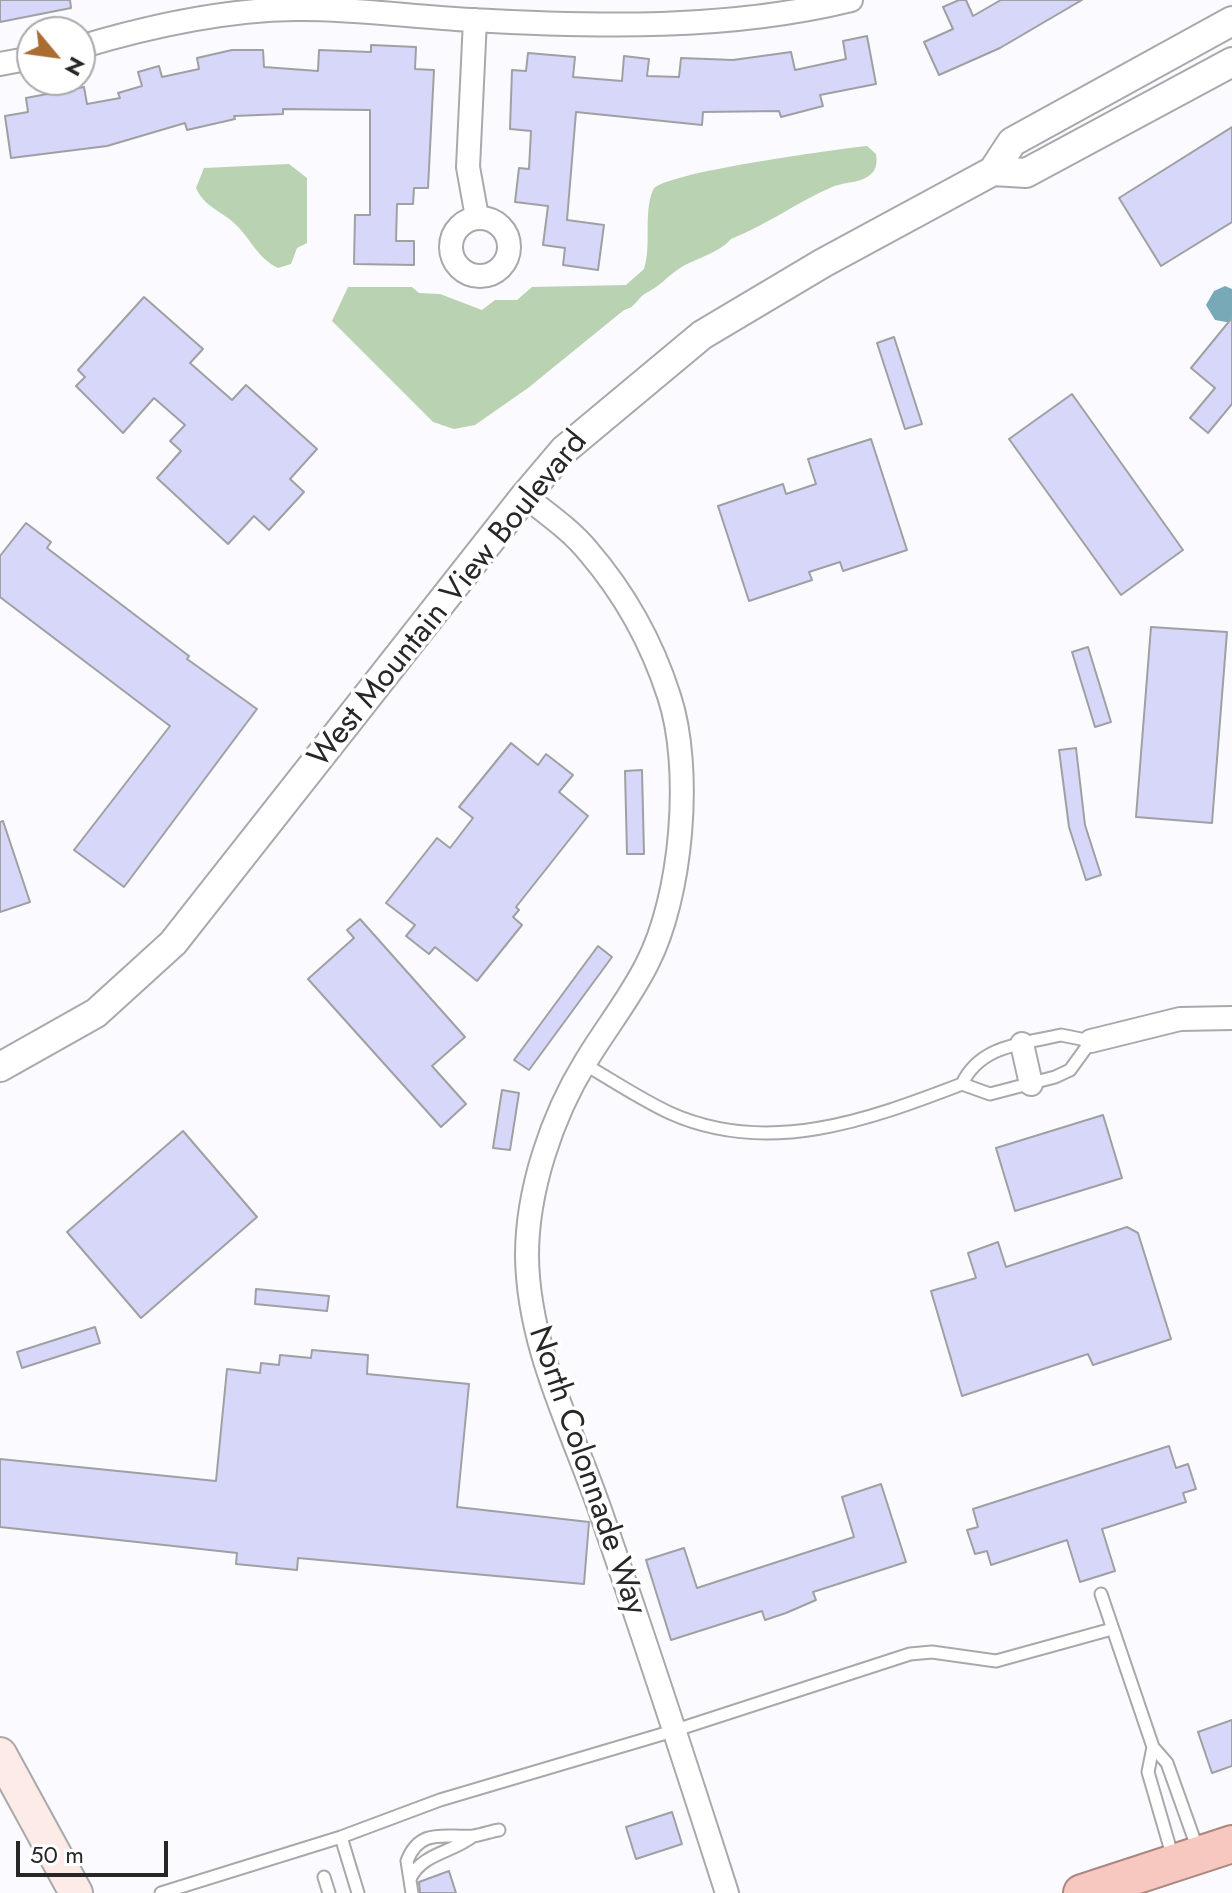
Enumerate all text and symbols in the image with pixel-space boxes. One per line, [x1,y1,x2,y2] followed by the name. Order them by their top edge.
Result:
[16,16,96,96] north arrow
[57,51,93,82] text: N
[301,424,597,776] street label: West Mountain View Boulevard
[519,1322,653,1620] street label: North Colonnade Way
[20,1825,172,1875] scale bar
[30,1837,84,1872] text: 50 m

